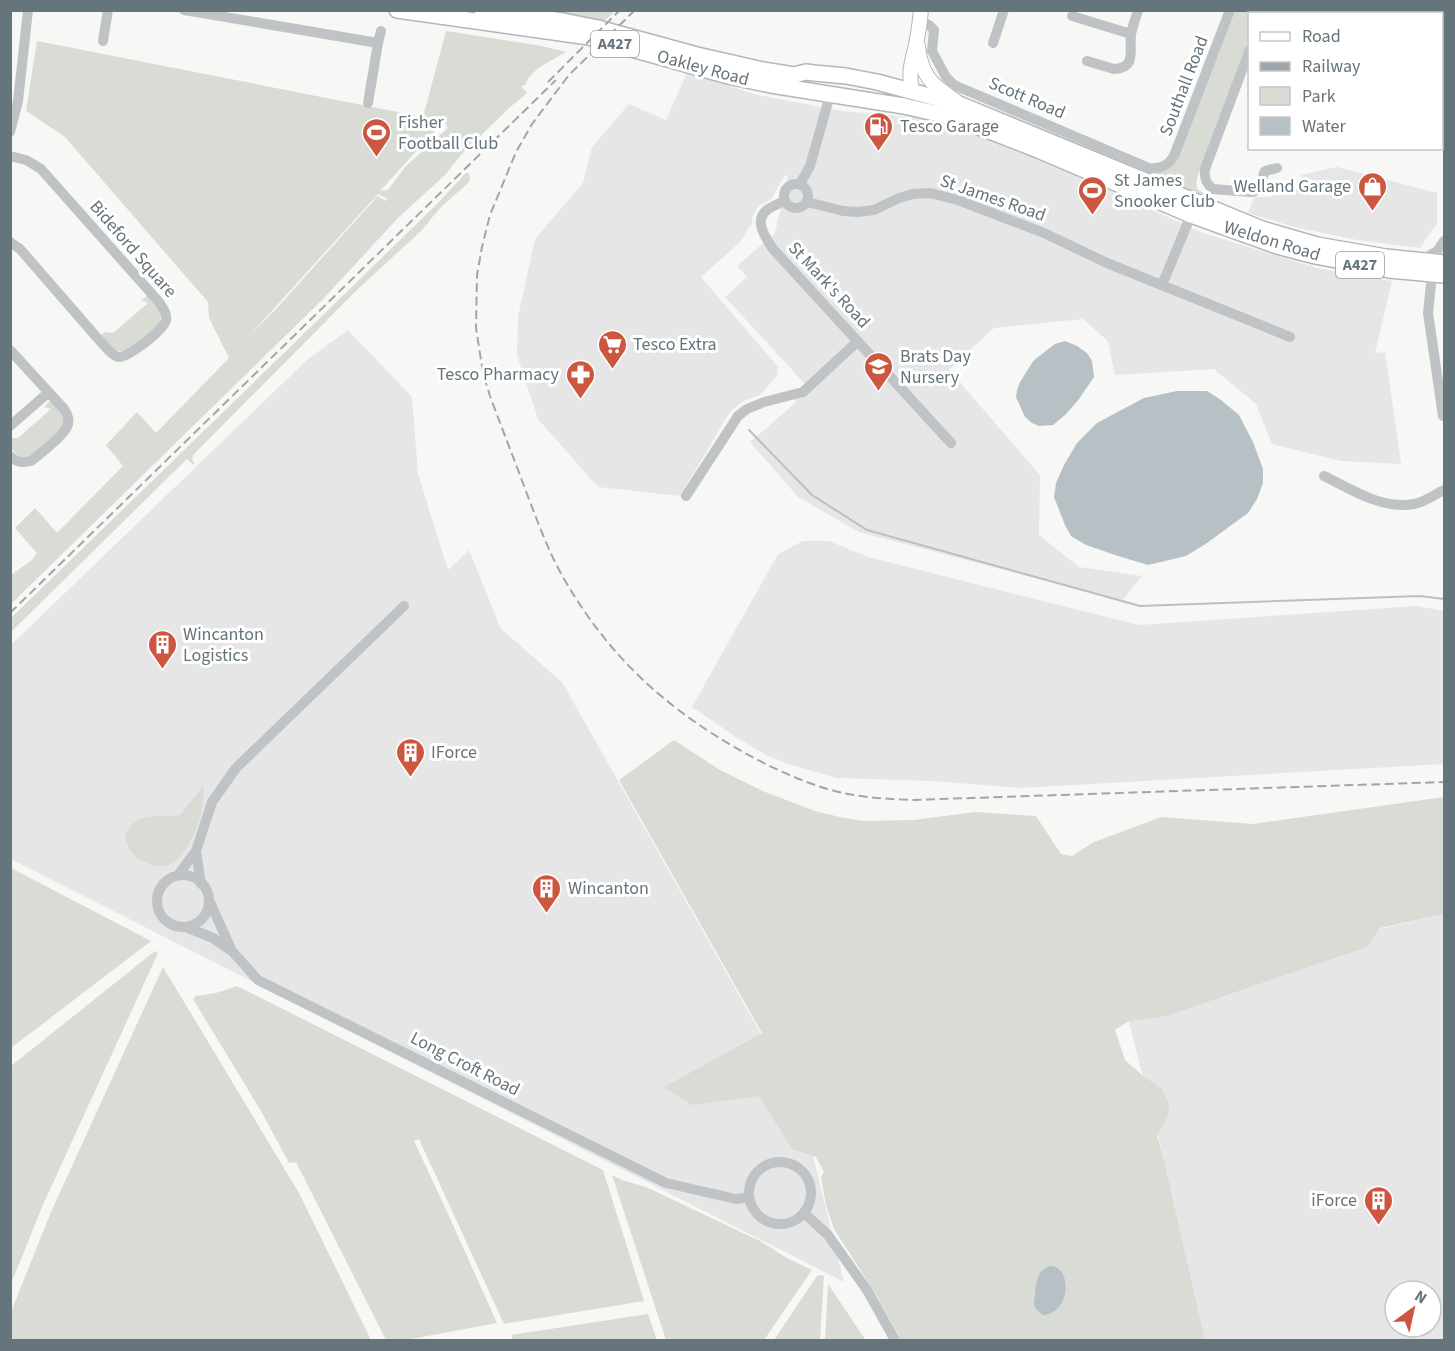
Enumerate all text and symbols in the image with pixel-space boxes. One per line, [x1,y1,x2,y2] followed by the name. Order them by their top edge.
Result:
[1248,12,1443,150] legend
[1302,24,1341,49] text: Road
[591,31,639,57] road number: A427
[1153,32,1215,140] street label: Southall Road
[654,44,752,92] street label: Oakley Road
[1302,54,1361,79] text: Railway
[985,71,1069,125] street label: Scott Road
[1302,84,1336,109] text: Park
[398,110,498,156] place label: Fisher Football Club
[863,110,895,152] fuel station icon: Tesco Garage
[900,114,999,139] place label: Tesco Garage
[1302,114,1346,139] text: Water
[361,116,393,158] sports icon: Fisher Football Club
[937,168,1049,228] street label: St James Road
[1114,168,1215,214] place label: St James Snooker Club
[1356,170,1388,212] shop icon: Welland Garage
[1077,174,1109,216] sports icon: St James Snooker Club
[1233,174,1351,199] place label: Welland Garage
[84,195,182,303] street label: Bideford Square
[1221,215,1323,267] street label: Weldon Road
[782,236,876,334] street label: St Mark's Road
[1336,252,1384,278] road number: A427
[596,328,628,370] supermarket icon: Tesco Extra
[633,332,717,357] place label: Tesco Extra
[900,344,971,390] place label: Brats Day Nursery
[863,350,895,392] school or university icon: Brats Day Nursery
[564,358,596,400] pharmacy icon: Tesco Pharmacy
[437,362,560,387] place label: Tesco Pharmacy
[183,622,264,668] place label: Wincanton Logistics
[146,628,178,670] building icon: Wincanton Logistics
[394,736,426,778] building icon: IForce
[431,740,477,765] place label: IForce
[531,872,563,914] building icon: Wincanton
[568,876,649,901] place label: Wincanton
[406,1026,524,1102] street label: Long Croft Road
[1362,1184,1394,1226] building icon: iForce
[1311,1188,1357,1213] place label: iForce
[1383,1279,1443,1339] north arrow
[1410,1285,1431,1309] text: N

